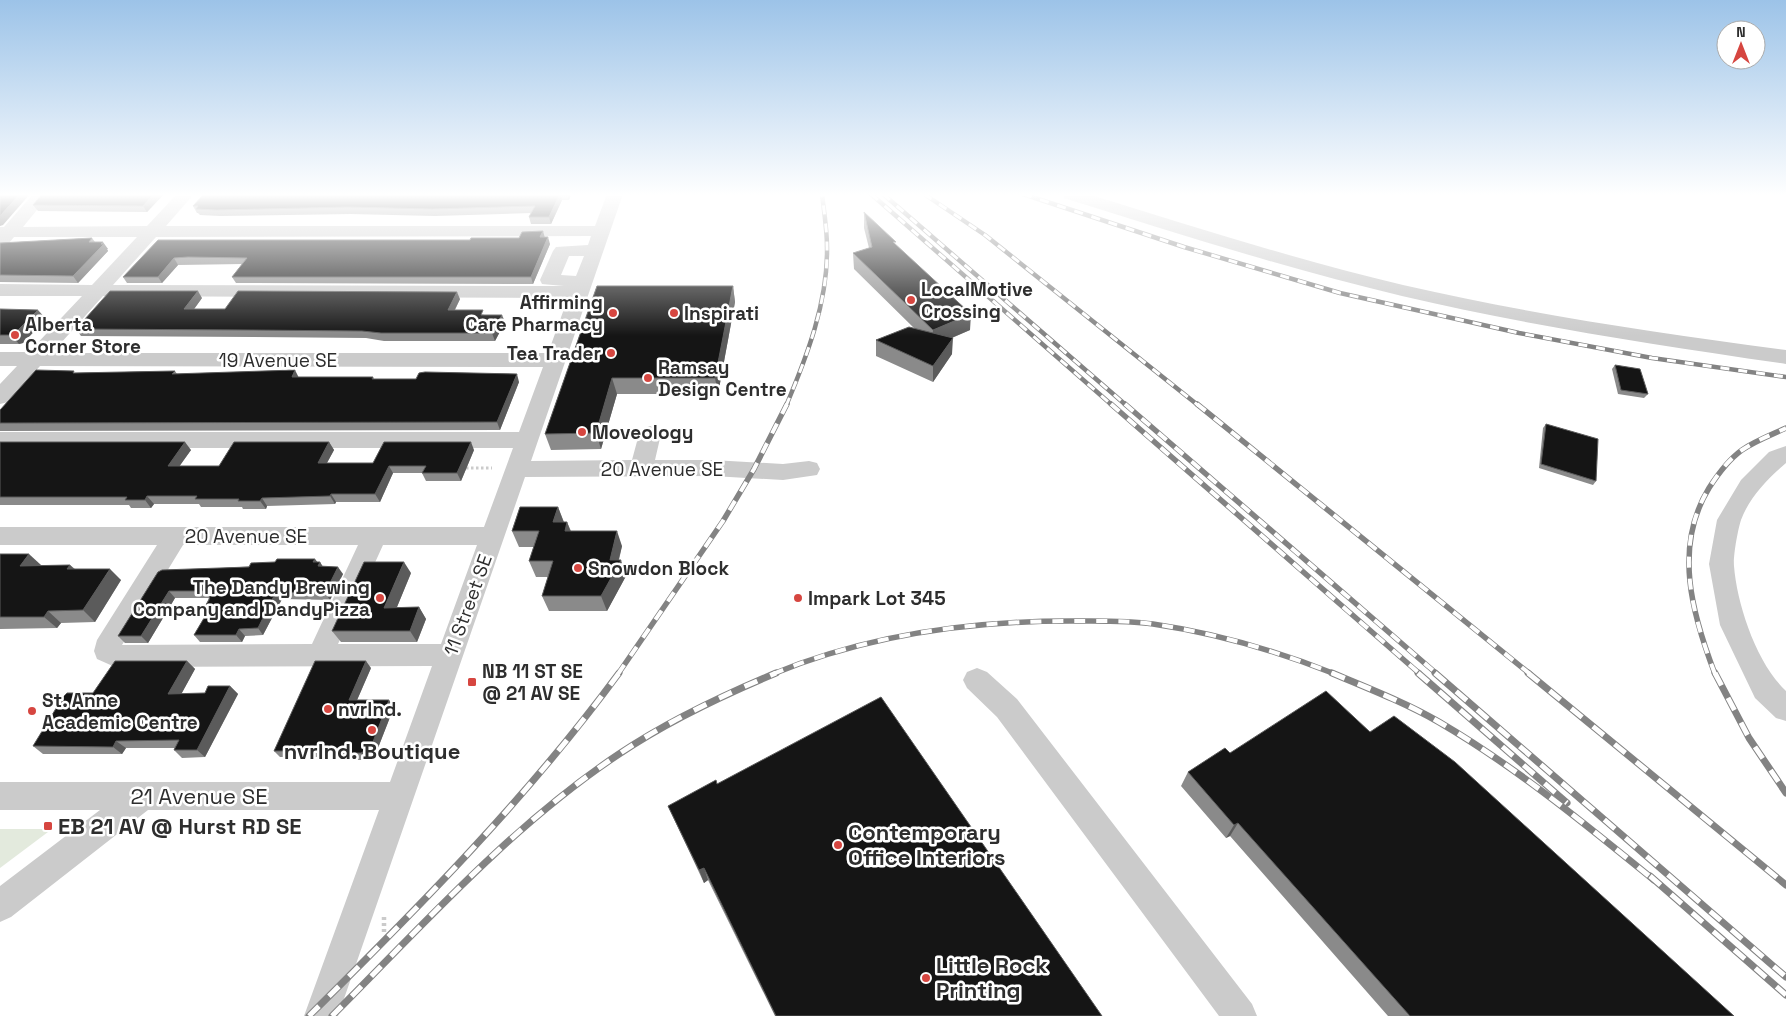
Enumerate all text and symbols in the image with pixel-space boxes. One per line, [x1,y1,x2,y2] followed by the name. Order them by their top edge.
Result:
[1716,20,1766,70] north arrow
[1736,23,1746,41] text: N
[921,277,1033,324] place label: LocalMotive Crossing
[465,290,603,337] place label: Affirming Care Pharmacy
[905,294,917,306] marker: LocalMotive Crossing
[684,301,759,326] place label: Inspirati
[607,307,619,319] marker: Affirming Care Pharmacy
[668,307,680,319] marker: Inspirati
[25,312,141,359] place label: Alberta Corner Store
[9,329,21,341] marker: Alberta Corner Store
[507,341,601,366] place label: Tea Trader
[605,347,617,359] marker: Tea Trader
[219,348,337,373] street label: 19 Avenue SE
[658,355,787,402] place label: Ramsay Design Centre
[642,372,654,384] marker: Ramsay Design Centre
[592,420,693,445] place label: Moveology
[576,426,588,438] marker: Moveology
[601,457,723,482] street label: 20 Avenue SE
[185,524,307,549] street label: 20 Avenue SE
[438,551,498,659] street label: 11 Street SE
[588,556,729,581] place label: Snowdon Block
[572,562,584,574] marker: Snowdon Block
[133,575,370,622] place label: The Dandy Brewing Company and DandyPizza
[808,586,946,611] place label: Impark Lot 345
[374,592,386,604] marker: The Dandy Brewing Company and DandyPizza
[792,592,804,604] marker: Impark Lot 345
[482,659,583,706] place label: NB 11 ST SE @ 21 AV SE
[466,676,478,688] marker: NB 11 ST SE @ 21 AV SE
[42,688,198,735] place label: St. Anne Academic Centre
[338,697,402,722] place label: nvrlnd.
[322,703,334,715] marker: nvrlnd.
[26,705,38,717] marker: St. Anne Academic Centre
[366,724,378,736] marker: nvrlnd. Boutique
[284,737,460,765] place label: nvrlnd. Boutique
[130,782,268,810] street label: 21 Avenue SE
[58,812,302,840] place label: EB 21 AV @ Hurst RD SE
[848,818,1005,871] place label: Contemporary Office Interiors
[42,820,54,832] marker: EB 21 AV @ Hurst RD SE
[832,839,844,851] marker: Contemporary Office Interiors
[936,951,1048,1004] place label: Little Rock Printing
[920,972,932,984] marker: Little Rock Printing

